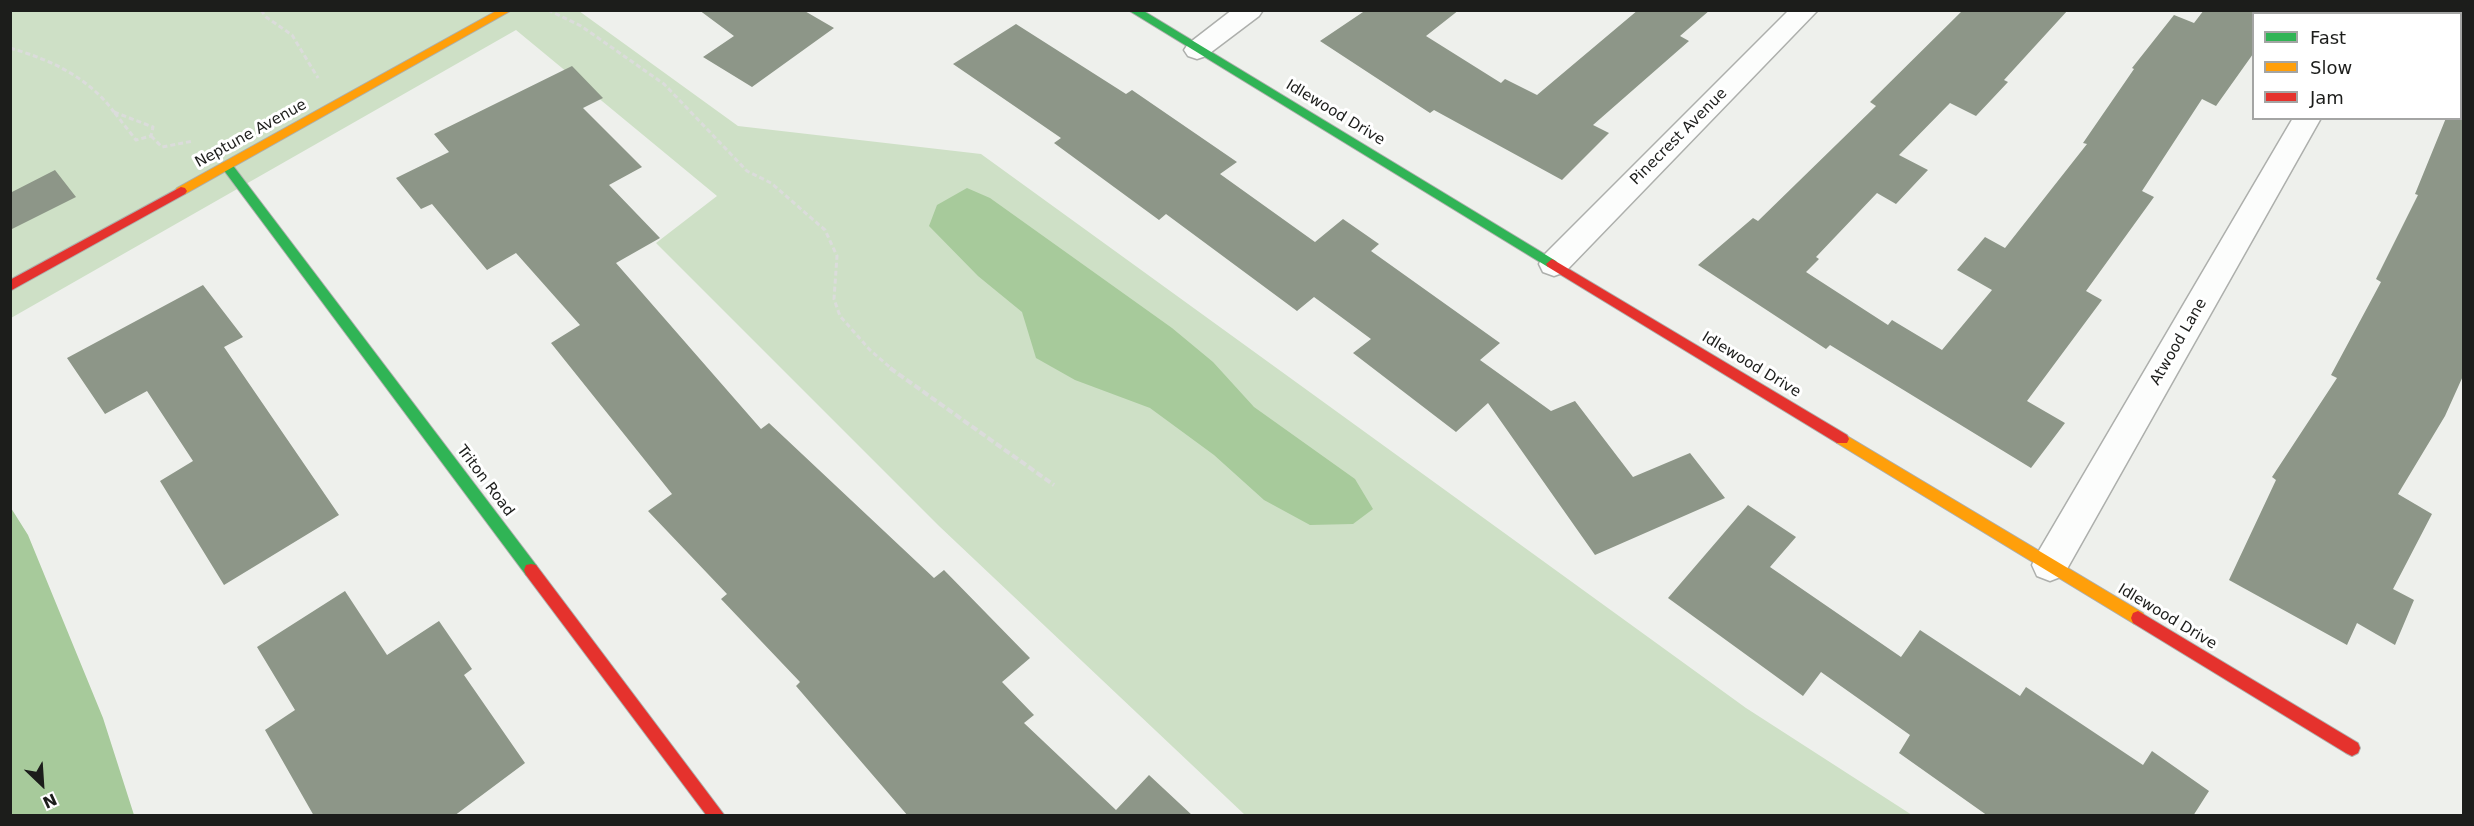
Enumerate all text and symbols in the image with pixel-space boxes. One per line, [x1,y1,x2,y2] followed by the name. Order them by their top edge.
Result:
[2252,12,2462,120] legend
[2310,27,2346,48] text: Fast
[2310,57,2352,78] text: Slow
[1282,76,1388,150] street label: Idlewood Drive
[1627,85,1731,189] street label: Pinecrest Avenue
[2310,87,2344,108] text: Jam
[192,96,310,172] street label: Neptune Avenue
[2147,295,2211,389] street label: Atwood Lane
[1698,328,1804,402] street label: Idlewood Drive
[452,442,518,520] street label: Triton Road
[2114,580,2220,654] street label: Idlewood Drive
[12,754,72,814] north arrow
[40,789,60,812] text: N

